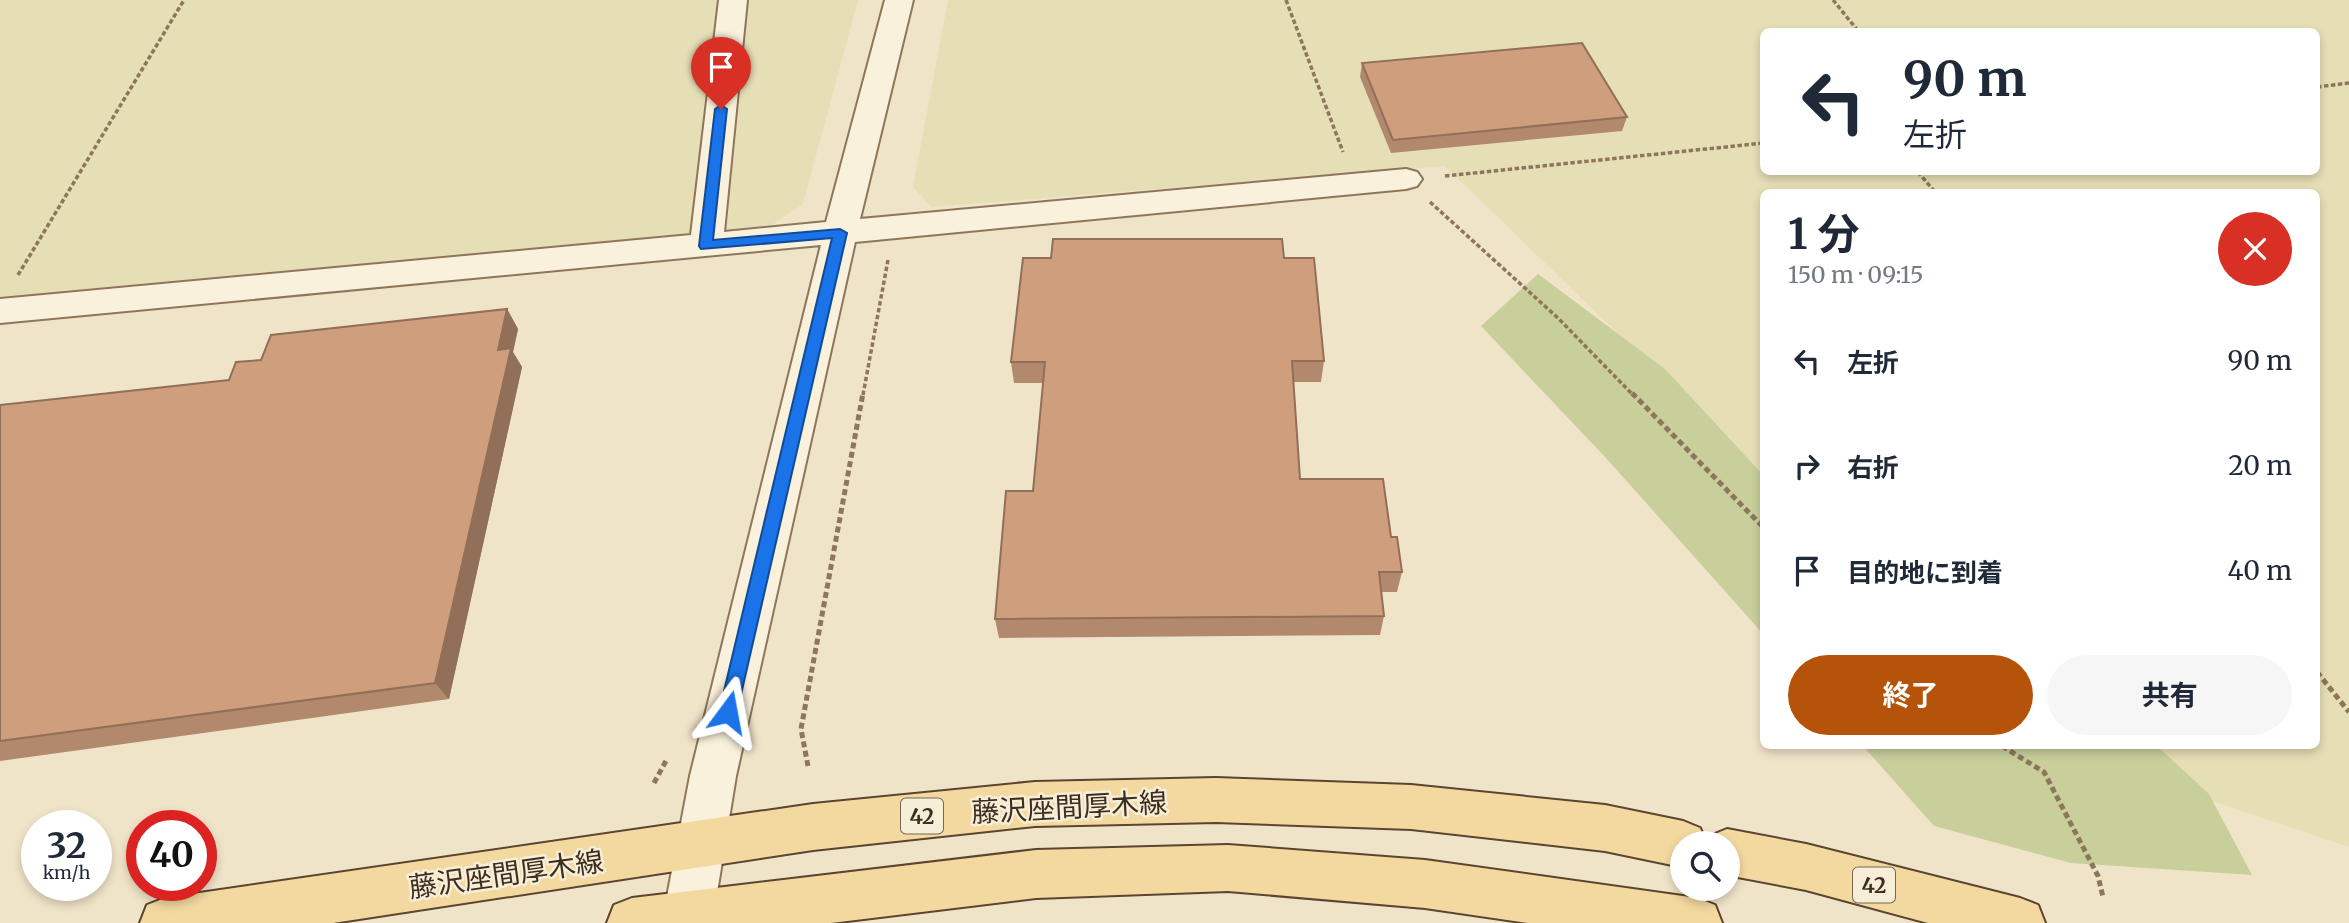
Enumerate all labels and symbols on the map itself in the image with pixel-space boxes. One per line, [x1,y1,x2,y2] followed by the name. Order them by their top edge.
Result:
[691,37,751,109] pin
[691,675,765,749] position arrow
[970,784,1168,830] street label: 藤沢座間厚木線
[901,798,943,834] road number: 42
[126,810,217,901] speed limit sign: 40
[406,843,606,905] street label: 藤沢座間厚木線
[1853,868,1895,903] road number: 42

